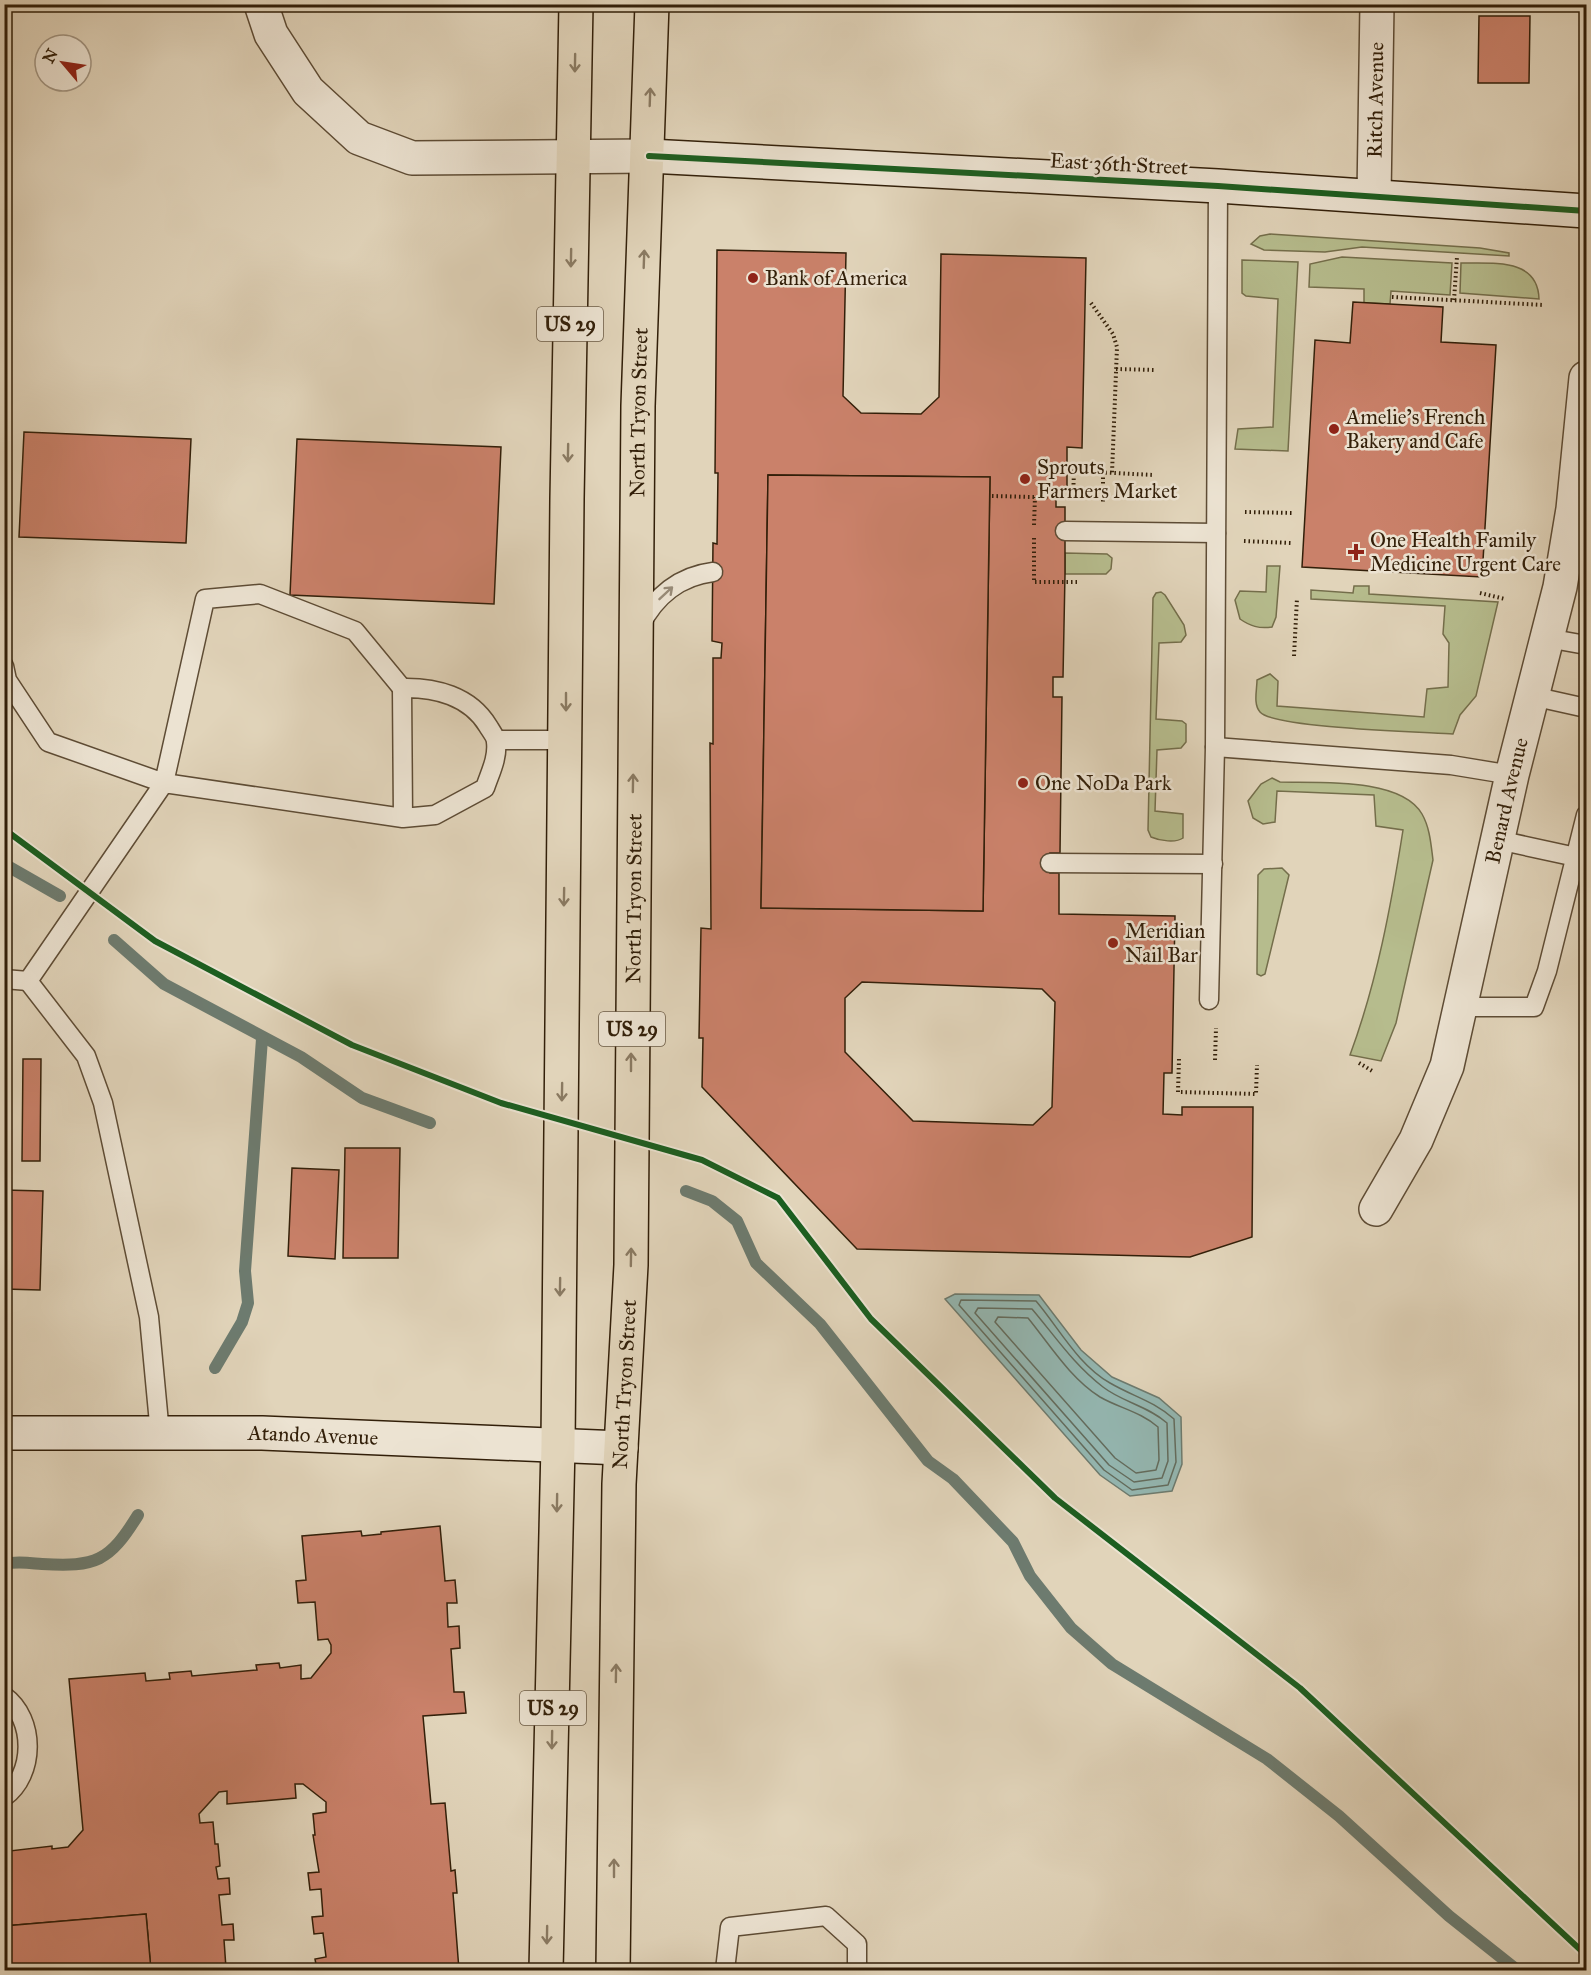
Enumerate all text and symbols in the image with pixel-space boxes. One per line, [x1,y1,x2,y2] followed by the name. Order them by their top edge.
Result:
[33,33,93,93] north arrow
[1362,42,1389,158] street label: Ritch Avenue
[39,45,62,67] text: N
[569,52,581,72] one-way arrow
[644,88,656,108] one-way arrow
[1049,147,1189,181] street label: East 36th Street
[565,247,577,267] one-way arrow
[639,249,650,269] one-way arrow
[765,265,908,291] place label: Bank of America
[746,271,760,285] marker: Bank of America
[537,307,603,341] road number: US 29
[624,326,654,497] street label: North Tryon Street
[1345,404,1486,454] place label: Amelie’s French Bakery and Cafe
[1327,422,1341,436] marker: Amelie’s French Bakery and Cafe
[562,442,574,462] one-way arrow
[1037,454,1178,504] place label: Sprouts Farmers Market
[1018,472,1032,486] marker: Sprouts Farmers Market
[1370,527,1561,577] place label: One Health Family Medicine Urgent Care
[1347,543,1365,561] marker: One Health Family Medicine Urgent Care
[658,586,673,600] one-way arrow
[560,692,572,712] one-way arrow
[1480,734,1534,866] street label: Benard Avenue
[1035,770,1172,796] place label: One NoDa Park
[627,774,639,794] one-way arrow
[1016,776,1030,790] marker: One NoDa Park
[620,813,648,983] street label: North Tryon Street
[558,886,570,906] one-way arrow
[1125,918,1205,968] place label: Meridian Nail Bar
[1106,936,1120,950] marker: Meridian Nail Bar
[599,1012,665,1046] road number: US 29
[626,1053,637,1073] one-way arrow
[556,1081,568,1101] one-way arrow
[625,1248,637,1268] one-way arrow
[554,1276,566,1296] one-way arrow
[607,1298,642,1470] street label: North Tryon Street
[247,1420,379,1451] street label: Atando Avenue
[551,1493,563,1513] one-way arrow
[610,1664,622,1684] one-way arrow
[520,1691,586,1725] road number: US 29
[546,1730,558,1750] one-way arrow
[608,1859,620,1879] one-way arrow
[541,1925,553,1945] one-way arrow

